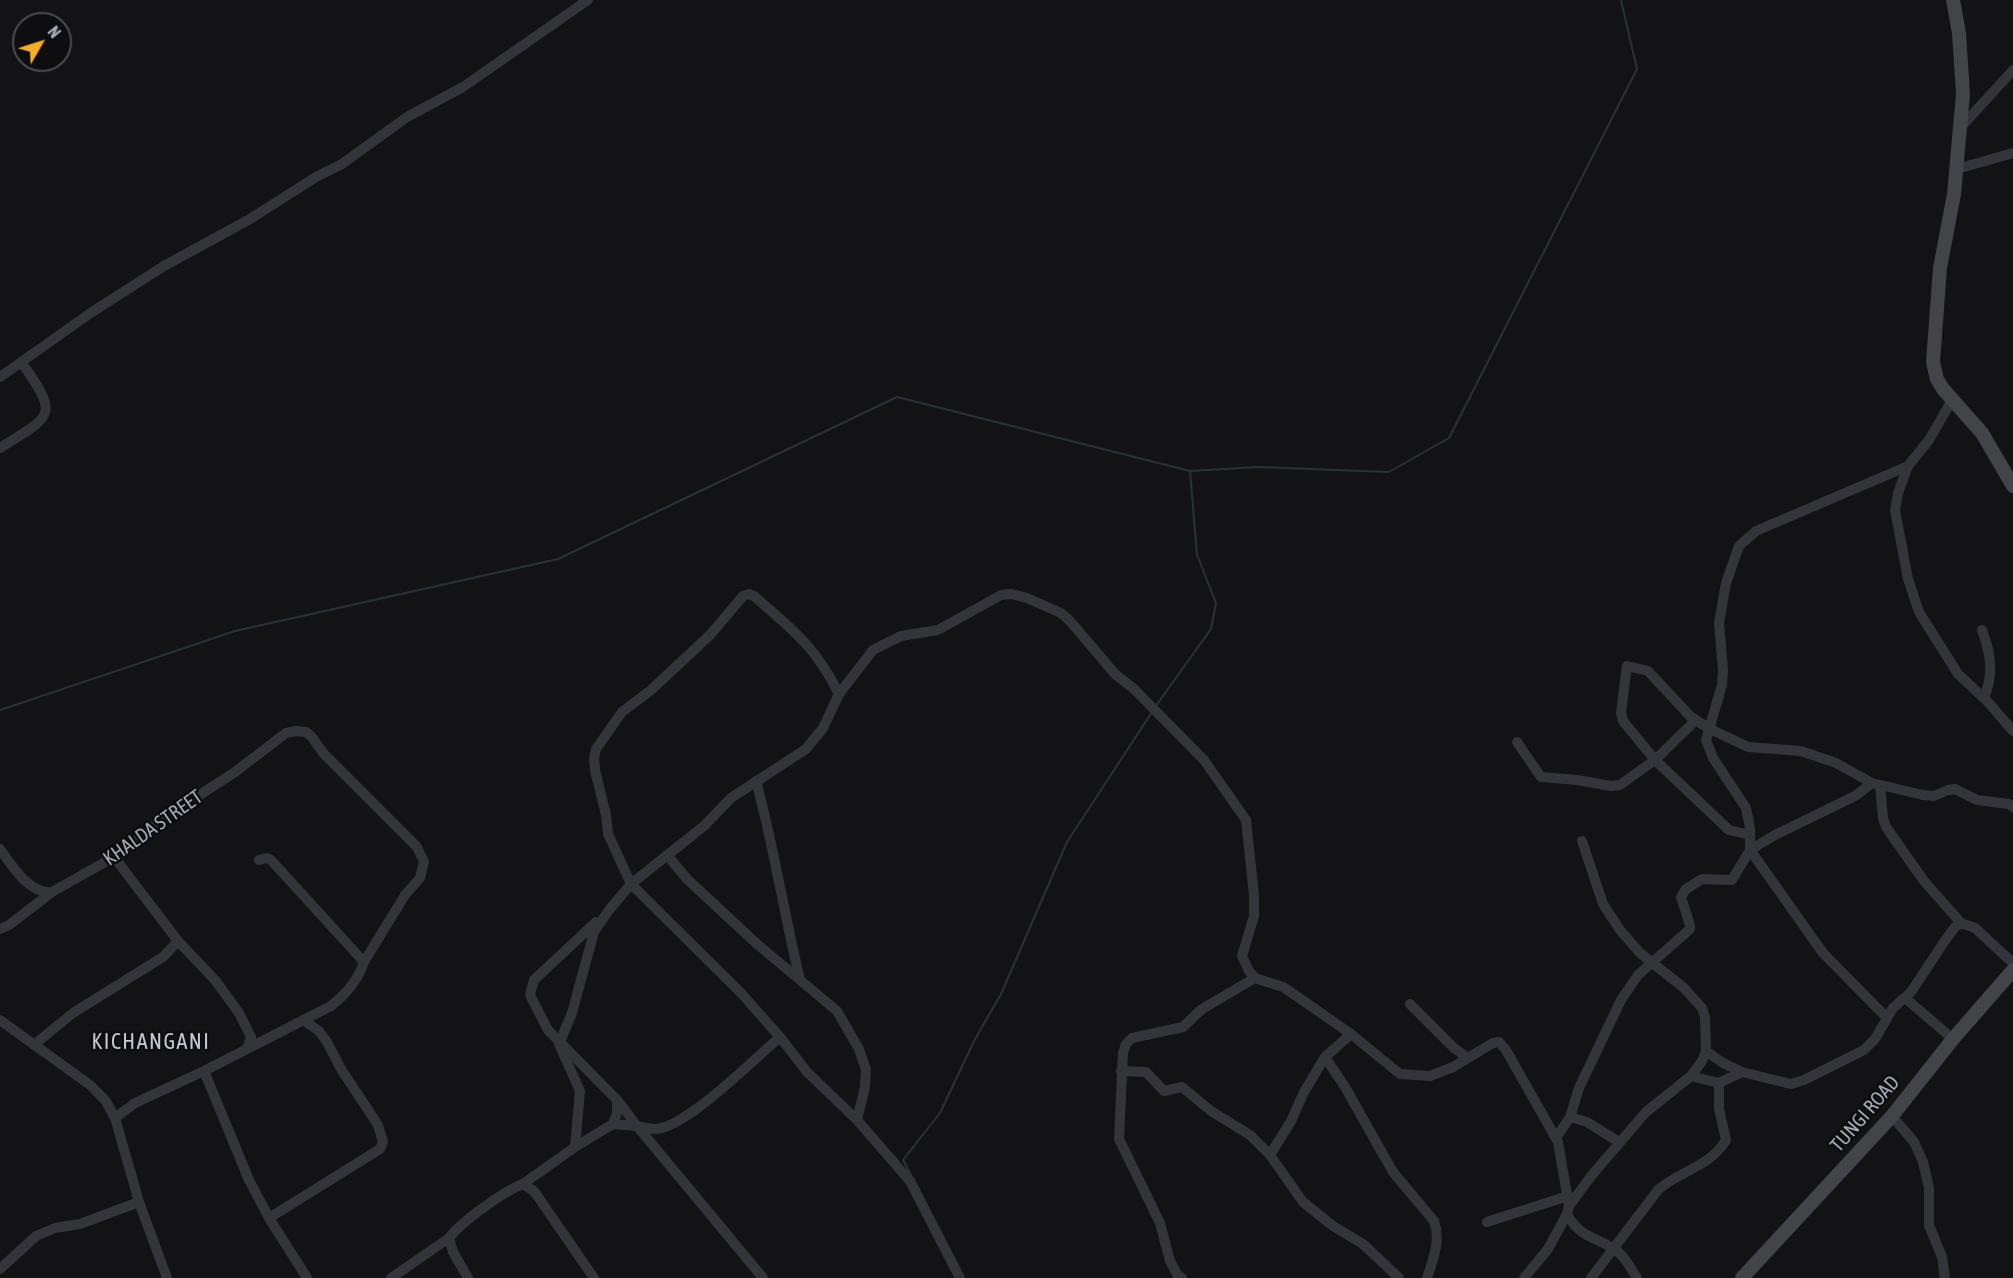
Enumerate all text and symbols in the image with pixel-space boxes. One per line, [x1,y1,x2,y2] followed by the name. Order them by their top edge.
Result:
[12,12,72,72] north arrow
[44,23,64,41] text: N
[99,785,207,871] street label: KHALDA STREET
[92,1029,210,1055] district label: KICHANGANI
[1825,1071,1905,1157] street label: TUNGI ROAD

